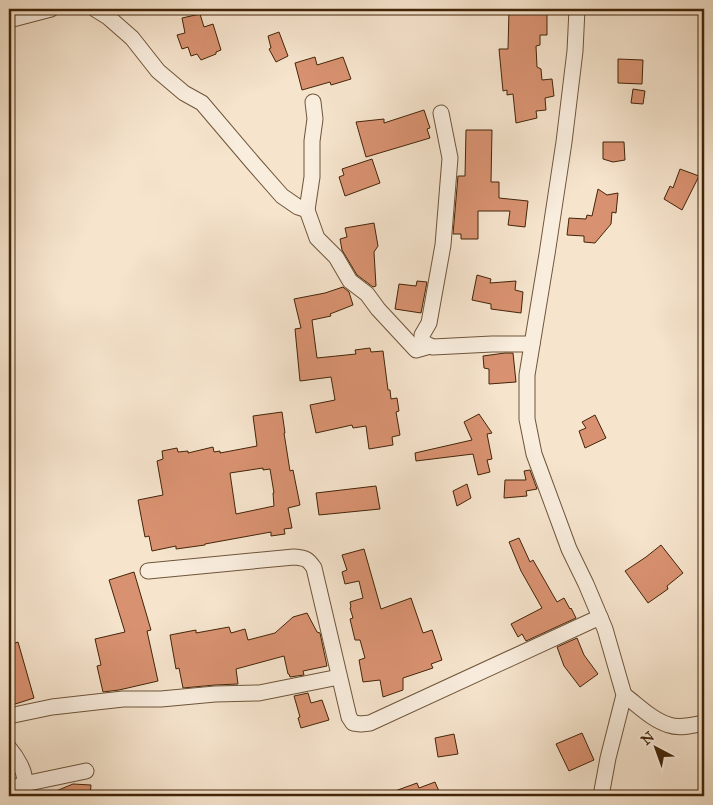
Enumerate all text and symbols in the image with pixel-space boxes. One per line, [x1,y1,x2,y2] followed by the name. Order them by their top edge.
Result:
[630,722,680,772] north arrow
[638,728,658,749] text: N

